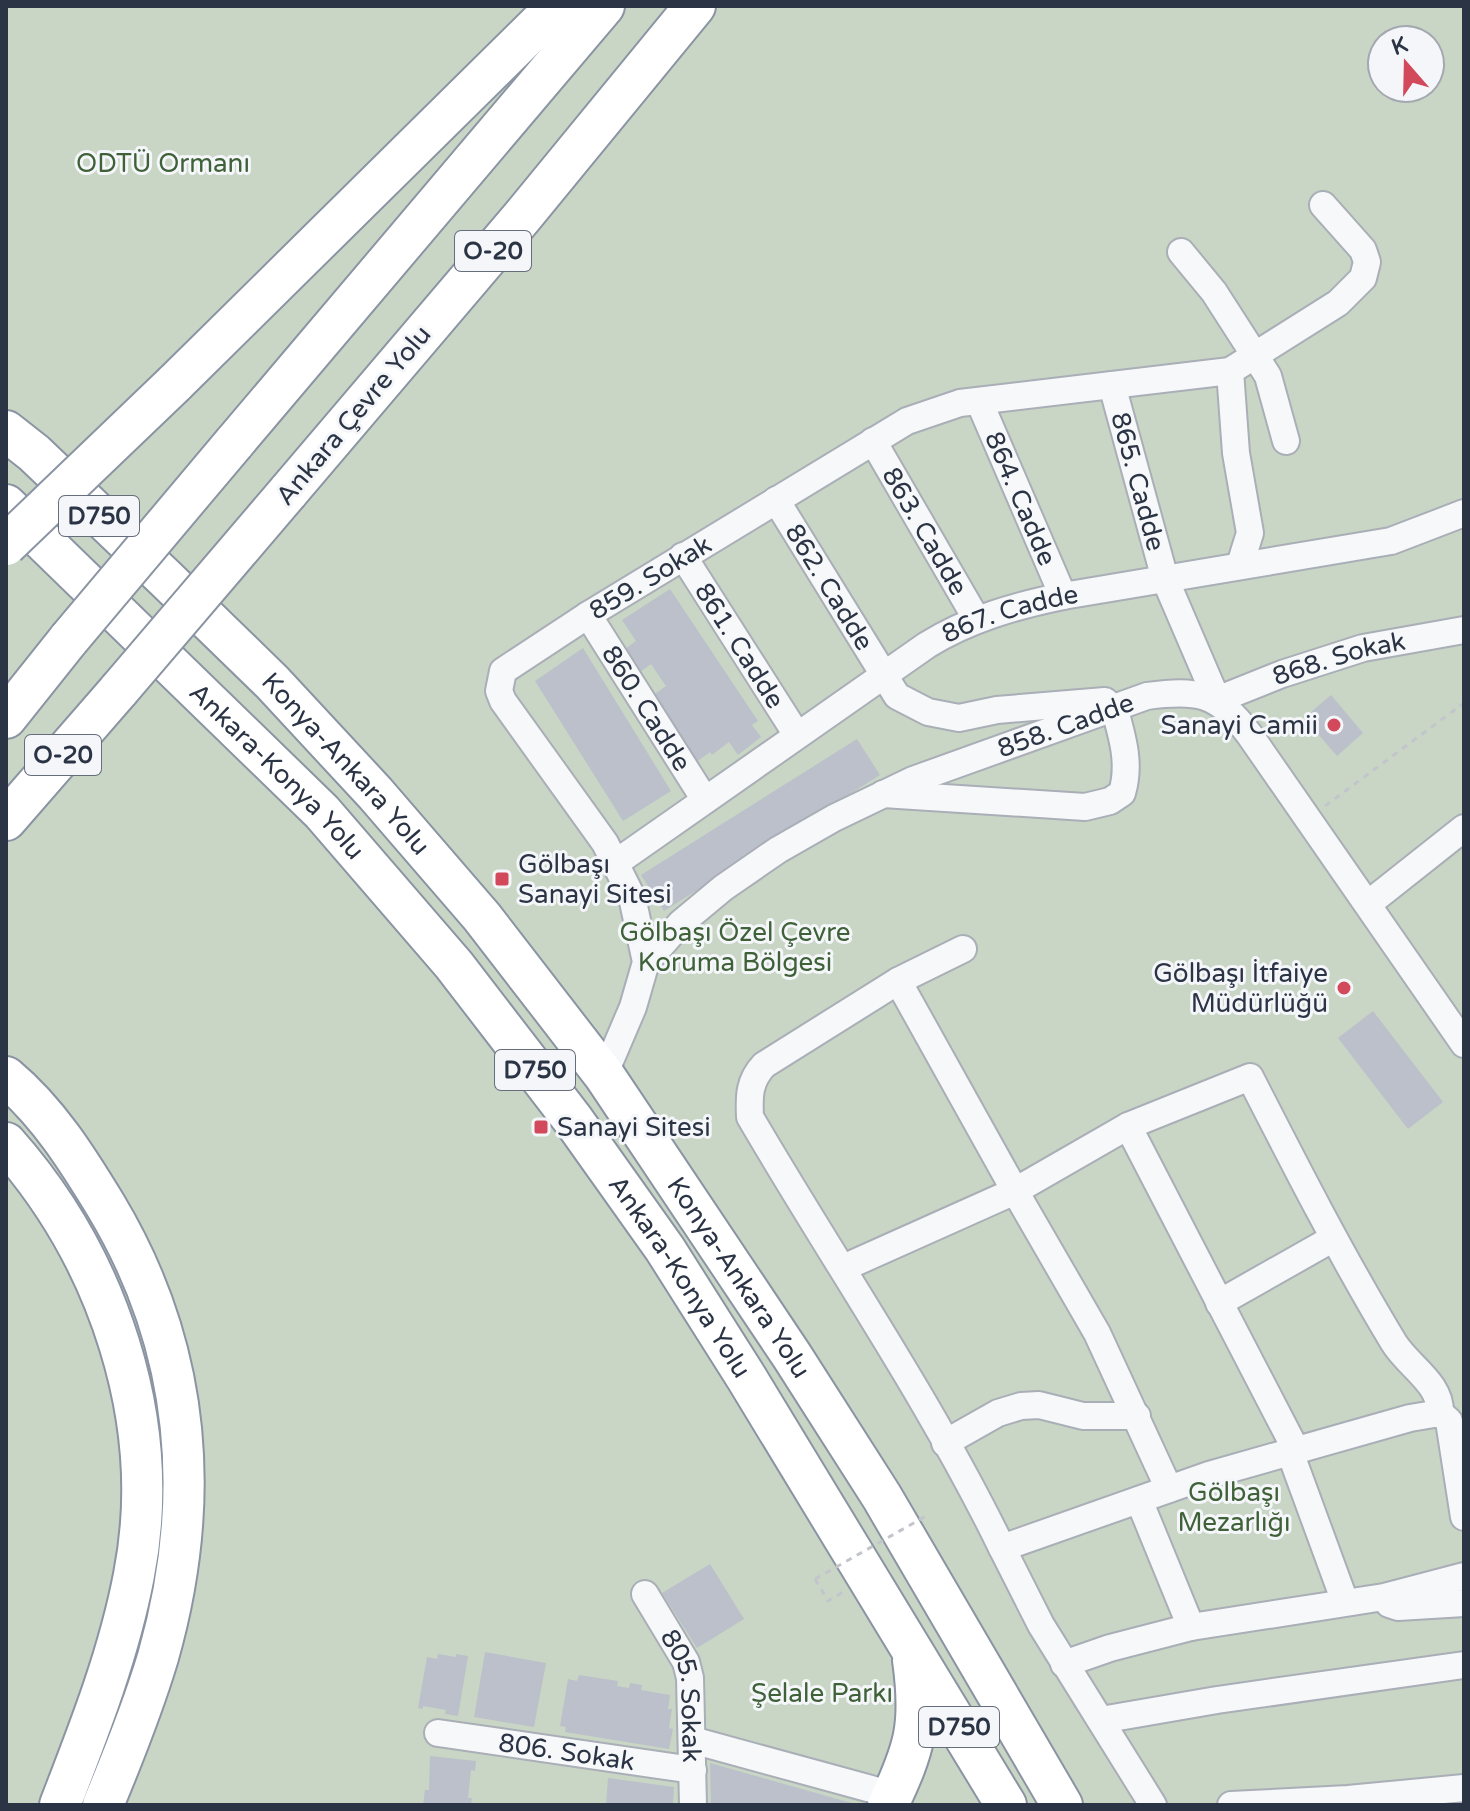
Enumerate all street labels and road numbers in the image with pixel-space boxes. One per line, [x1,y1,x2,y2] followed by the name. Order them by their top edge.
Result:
[455,231,531,271] road number: O-20
[269,319,438,511] street label: Ankara Çevre Yolu
[1104,409,1172,554] street label: 865. Cadde
[978,427,1063,570] street label: 864. Cadde
[876,462,974,601] street label: 863. Cadde
[59,496,139,536] road number: D750
[778,518,880,656] street label: 862. Cadde
[584,529,717,627] street label: 859. Sokak
[688,577,791,714] street label: 861. Cadde
[937,579,1080,650] street label: 867. Cadde
[1268,626,1408,692] street label: 868. Sokak
[595,640,698,777] street label: 860. Cadde
[255,666,436,861] street label: Konya-Ankara Yolu
[183,677,371,866] street label: Ankara-Konya Yolu
[993,687,1138,764] street label: 858. Cadde
[25,735,101,775] road number: O-20
[495,1050,575,1090] road number: D750
[602,1170,758,1384] street label: Ankara-Konya Yolu
[661,1171,817,1384] street label: Konya-Ankara Yolu
[654,1624,707,1763] street label: 805. Sokak
[919,1707,999,1747] road number: D750
[497,1727,637,1777] street label: 806. Sokak

